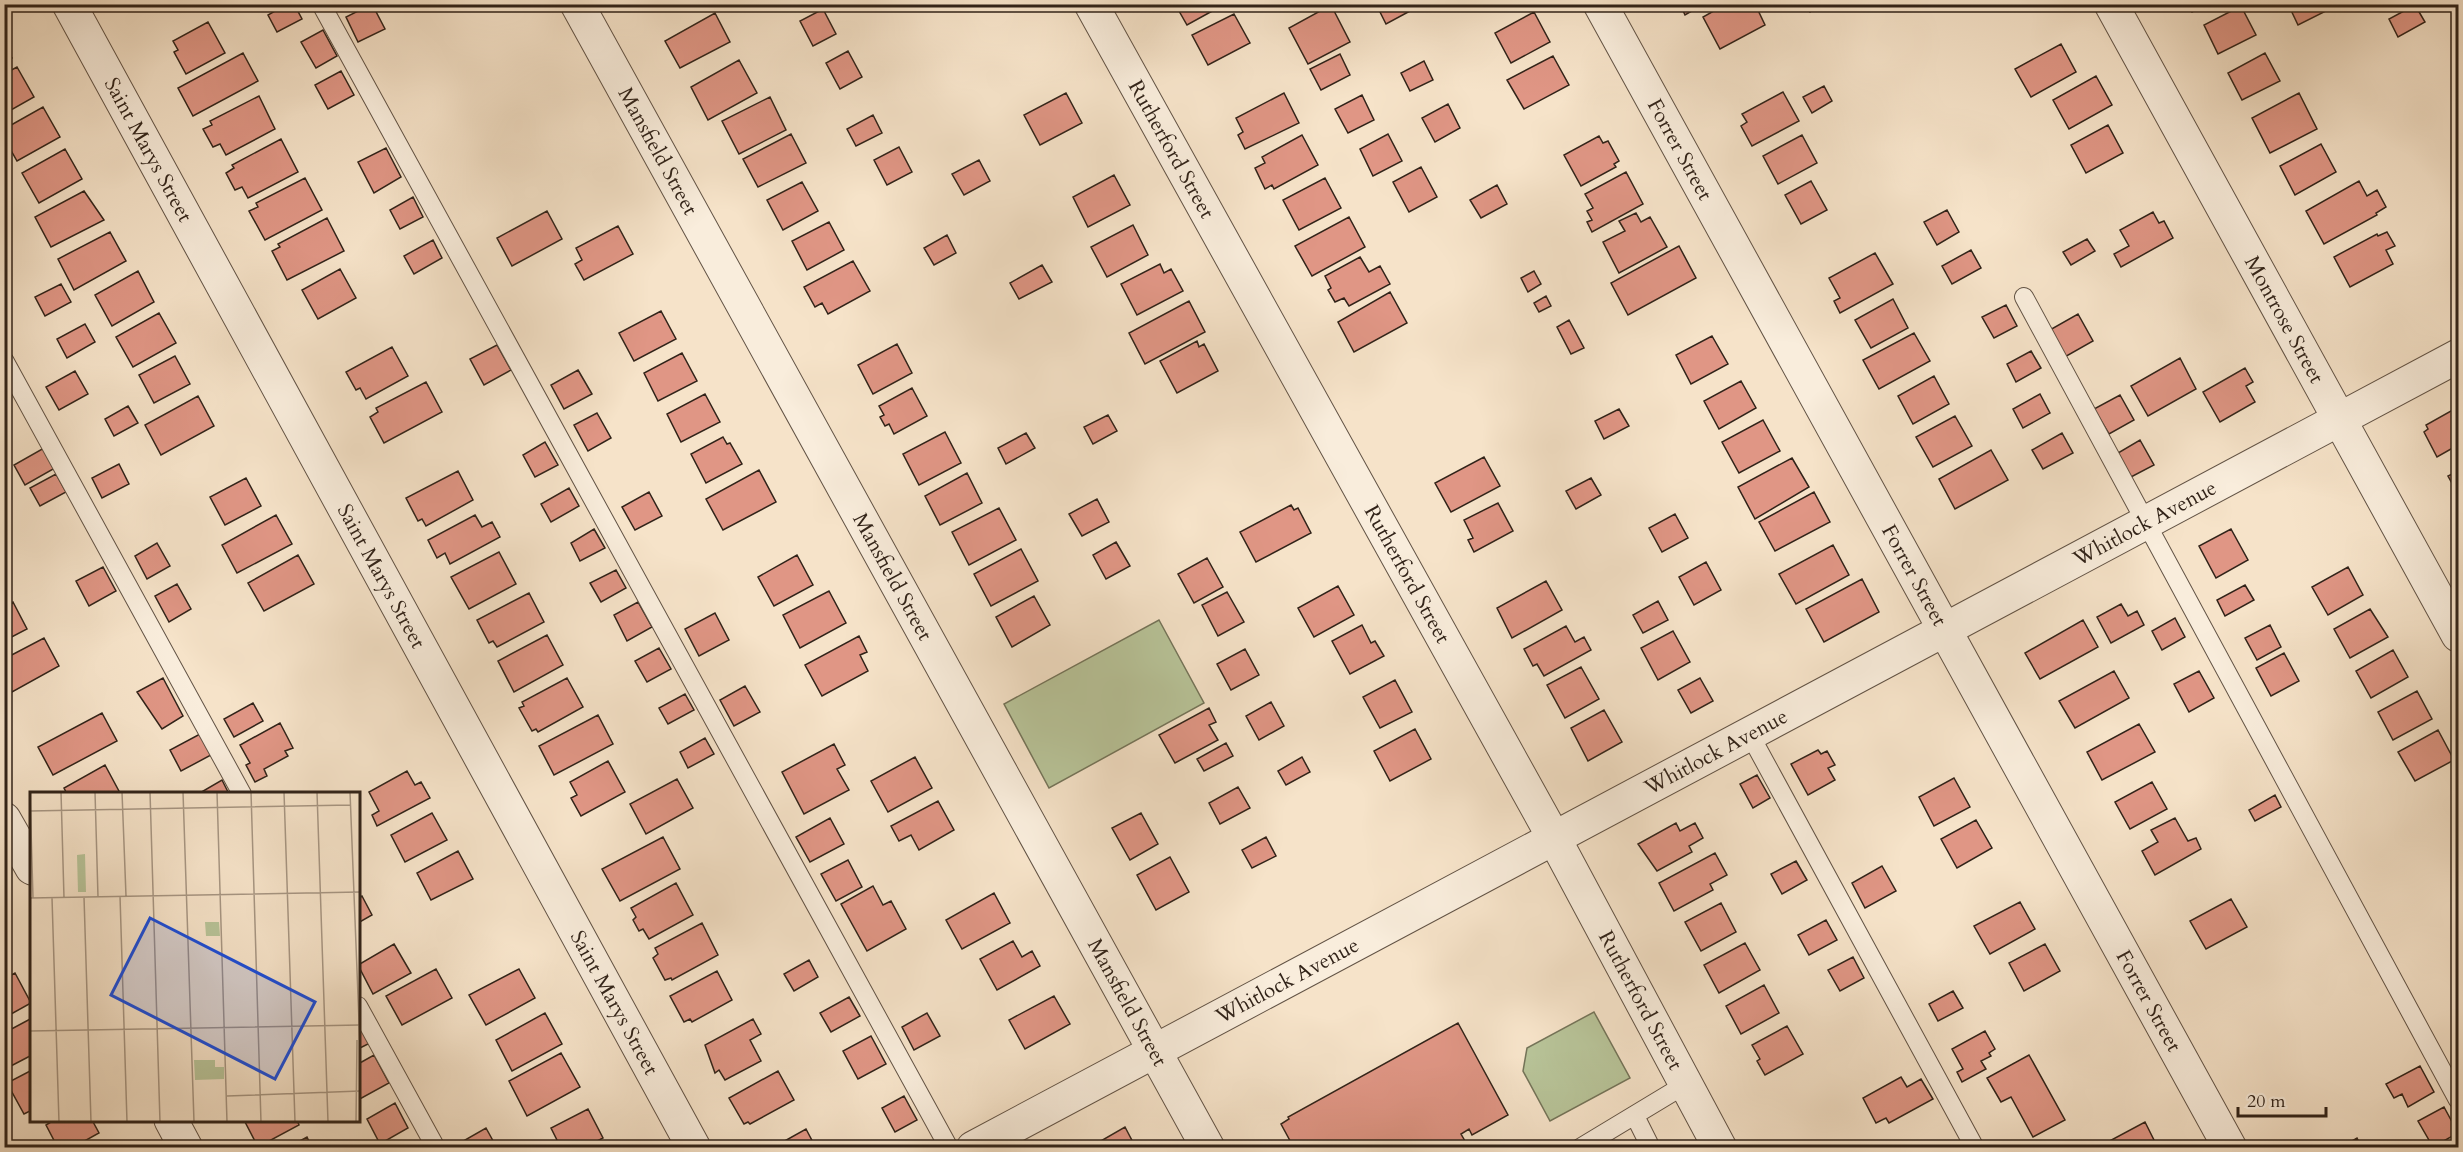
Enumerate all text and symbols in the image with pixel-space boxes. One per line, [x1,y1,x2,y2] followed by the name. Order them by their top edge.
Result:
[97,72,200,227] street label: Saint Marys Street
[1121,75,1222,224] street label: Rutherford Street
[611,82,705,221] street label: Mansfield Street
[1640,93,1720,206] street label: Forrer Street
[2238,250,2331,389] street label: Montrose Street
[2067,473,2222,574] street label: Whitlock Avenue
[330,499,433,654] street label: Saint Marys Street
[1357,500,1458,649] street label: Rutherford Street
[846,508,940,646] street label: Mansfield Street
[1875,519,1954,632] street label: Forrer Street
[1638,702,1793,802] street label: Whitlock Avenue
[30,792,360,1122] inset map
[563,925,666,1080] street label: Saint Marys Street
[1592,925,1690,1075] street label: Rutherford Street
[1209,930,1364,1031] street label: Whitlock Avenue
[1081,933,1175,1072] street label: Mansfield Street
[2109,945,2189,1057] street label: Forrer Street
[2238,1080,2326,1118] scale bar
[2247,1089,2286,1114] text: 20 m

